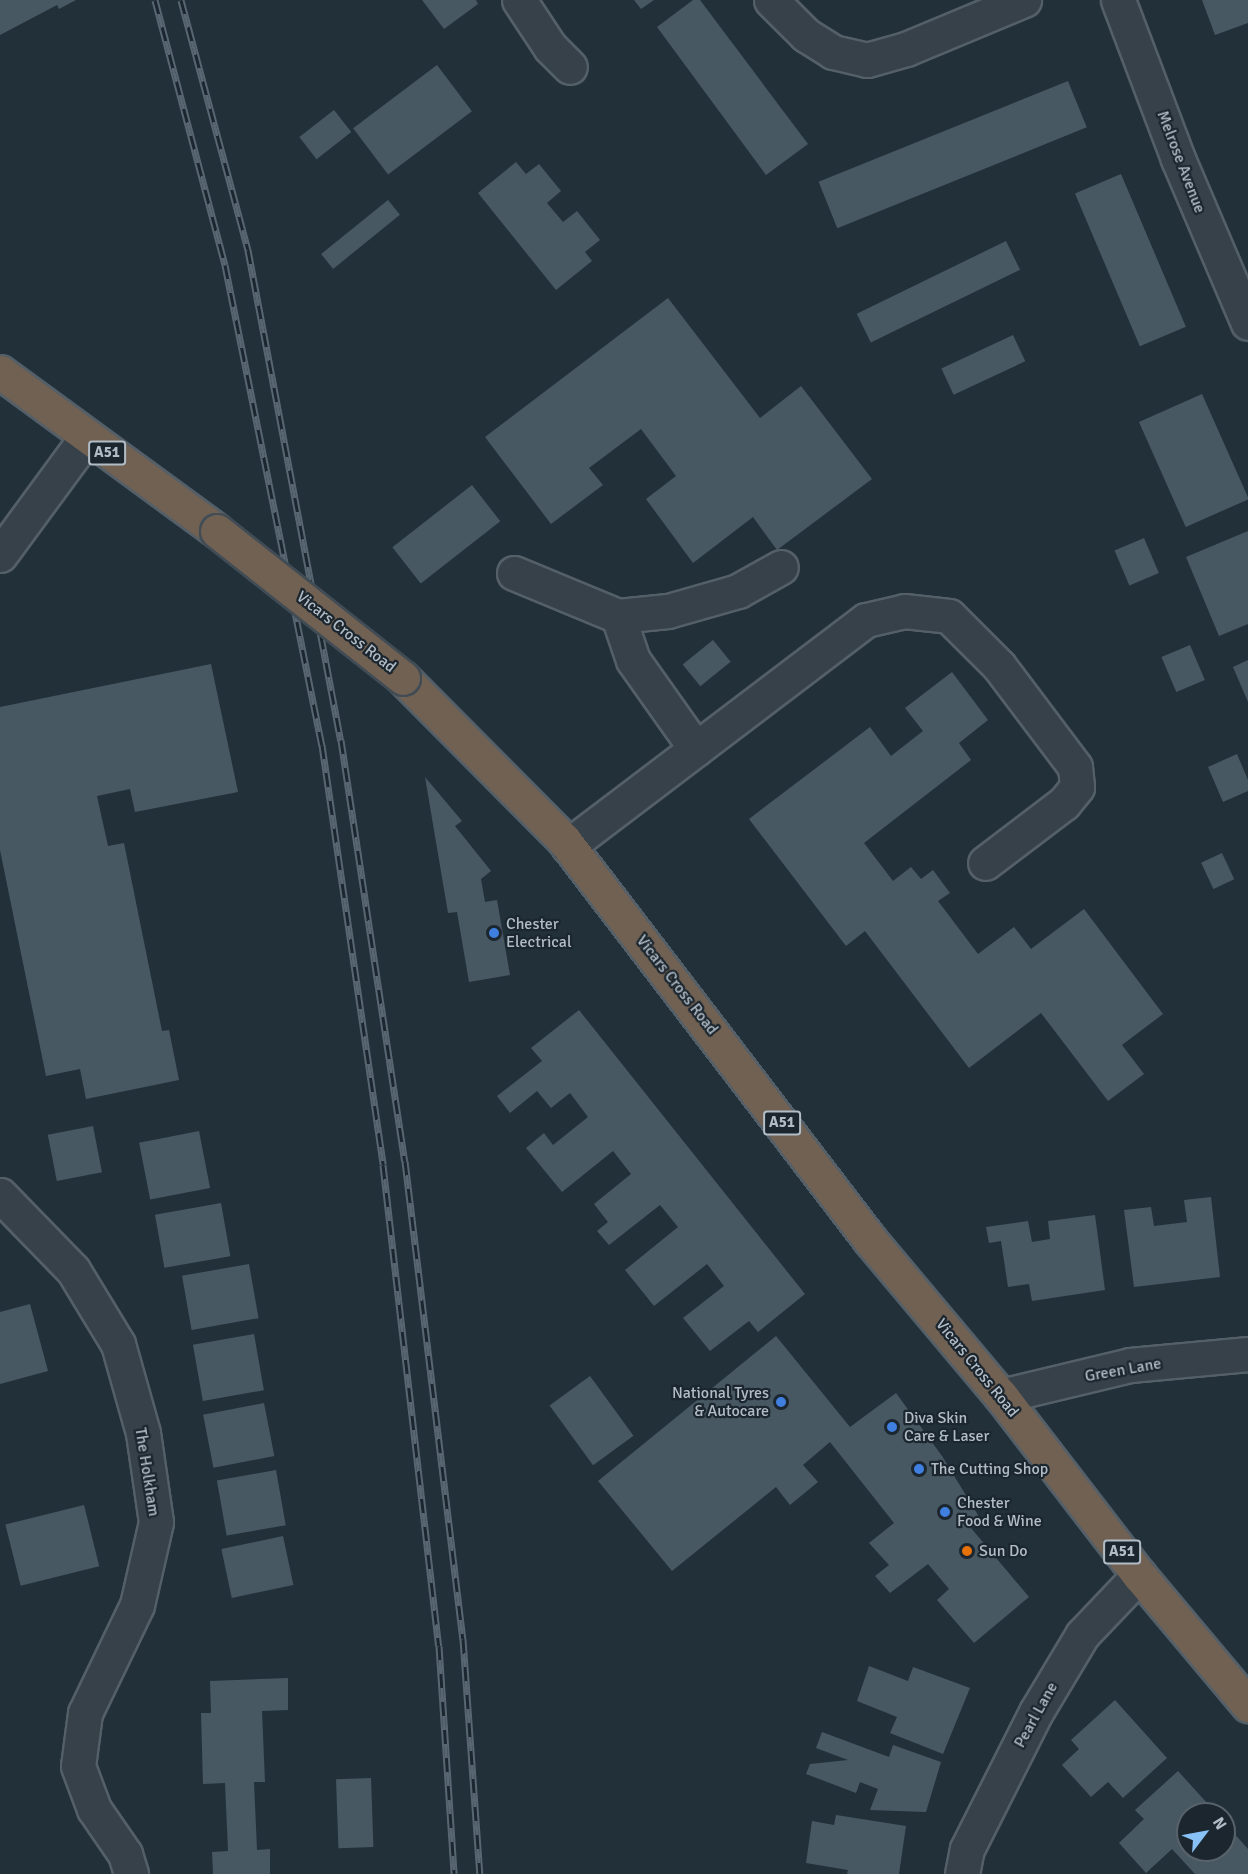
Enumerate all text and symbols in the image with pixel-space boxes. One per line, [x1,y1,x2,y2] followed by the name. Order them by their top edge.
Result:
[1153,108,1209,216] street label: Melrose Avenue
[88,441,126,465] road number: A51
[292,587,400,677] street label: Vicars Cross Road
[506,914,572,952] place label: Chester Electrical
[487,926,501,940] marker: Chester Electrical
[632,931,722,1039] street label: Vicars Cross Road
[762,1111,802,1135] road number: A51
[931,1315,1023,1421] street label: Vicars Cross Road
[1083,1354,1163,1386] street label: Green Lane
[672,1383,769,1421] place label: National Tyres & Autocare
[774,1395,788,1409] marker: National Tyres & Autocare
[904,1408,989,1446] place label: Diva Skin Care & Laser
[885,1420,899,1434] marker: Diva Skin Care & Laser
[131,1426,163,1518] street label: The Holkham
[931,1459,1048,1479] place label: The Cutting Shop
[912,1462,926,1476] marker: The Cutting Shop
[957,1493,1042,1531] place label: Chester Food & Wine
[938,1505,952,1519] marker: Chester Food & Wine
[1102,1540,1142,1564] road number: A51
[979,1541,1028,1561] place label: Sun Do
[960,1544,974,1558] marker: Sun Do
[1010,1679,1062,1751] street label: Pearl Lane
[1176,1802,1236,1862] north arrow
[1208,1813,1231,1834] text: N

